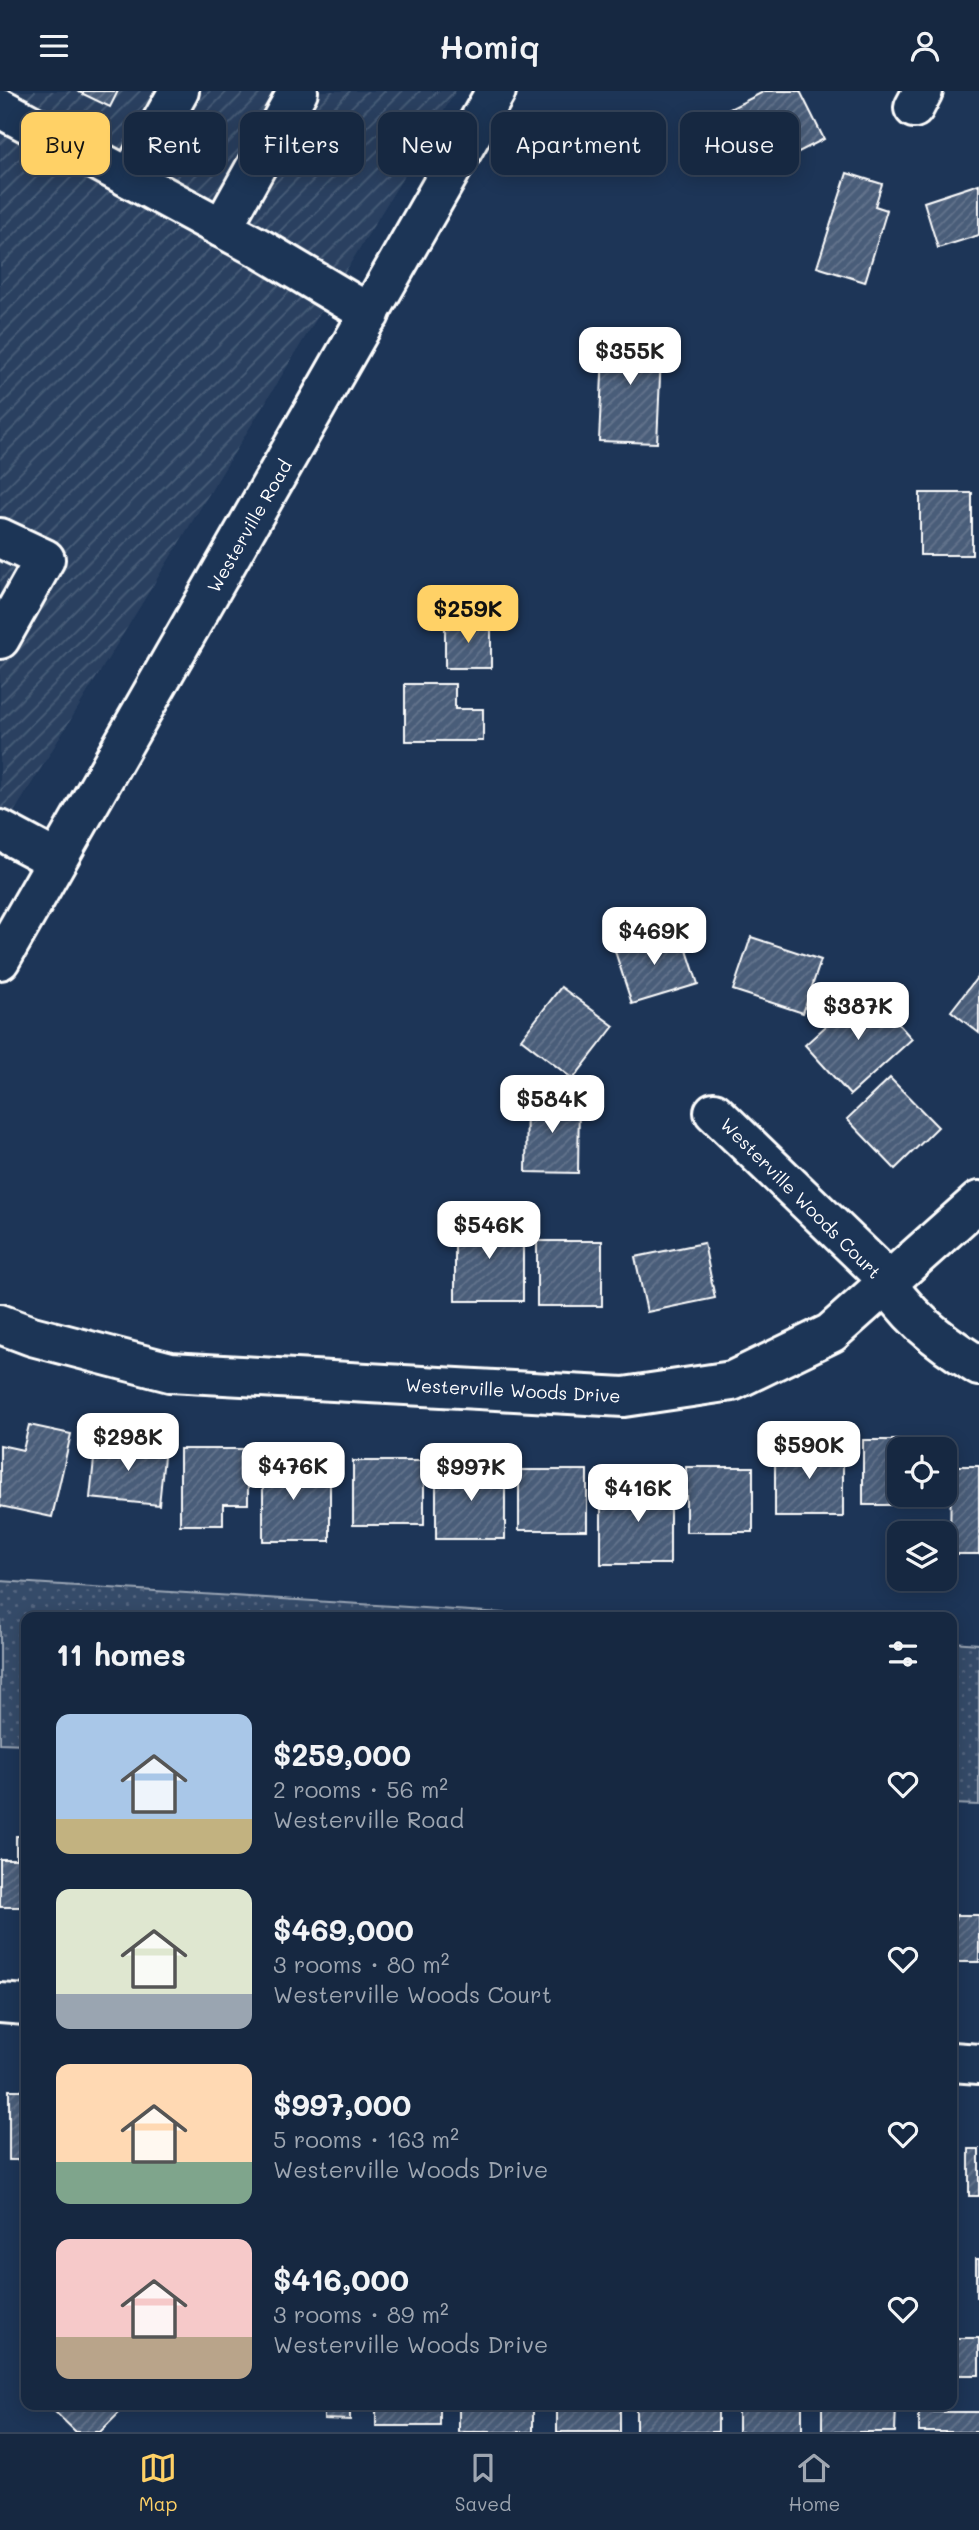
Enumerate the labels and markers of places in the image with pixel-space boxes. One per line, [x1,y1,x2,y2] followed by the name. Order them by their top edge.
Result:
[581,327,679,387] pin: $355K
[419,585,517,645] pin: $259K
[605,907,703,967] pin: $469K
[809,983,907,1042] pin: $387K
[503,1075,601,1135] pin: $584K
[440,1201,538,1261] pin: $546K
[79,1413,177,1473] pin: $298K
[760,1421,858,1481] pin: $590K
[244,1443,342,1502] pin: $476K
[422,1443,520,1503] pin: $997K
[589,1465,687,1524] pin: $416K

